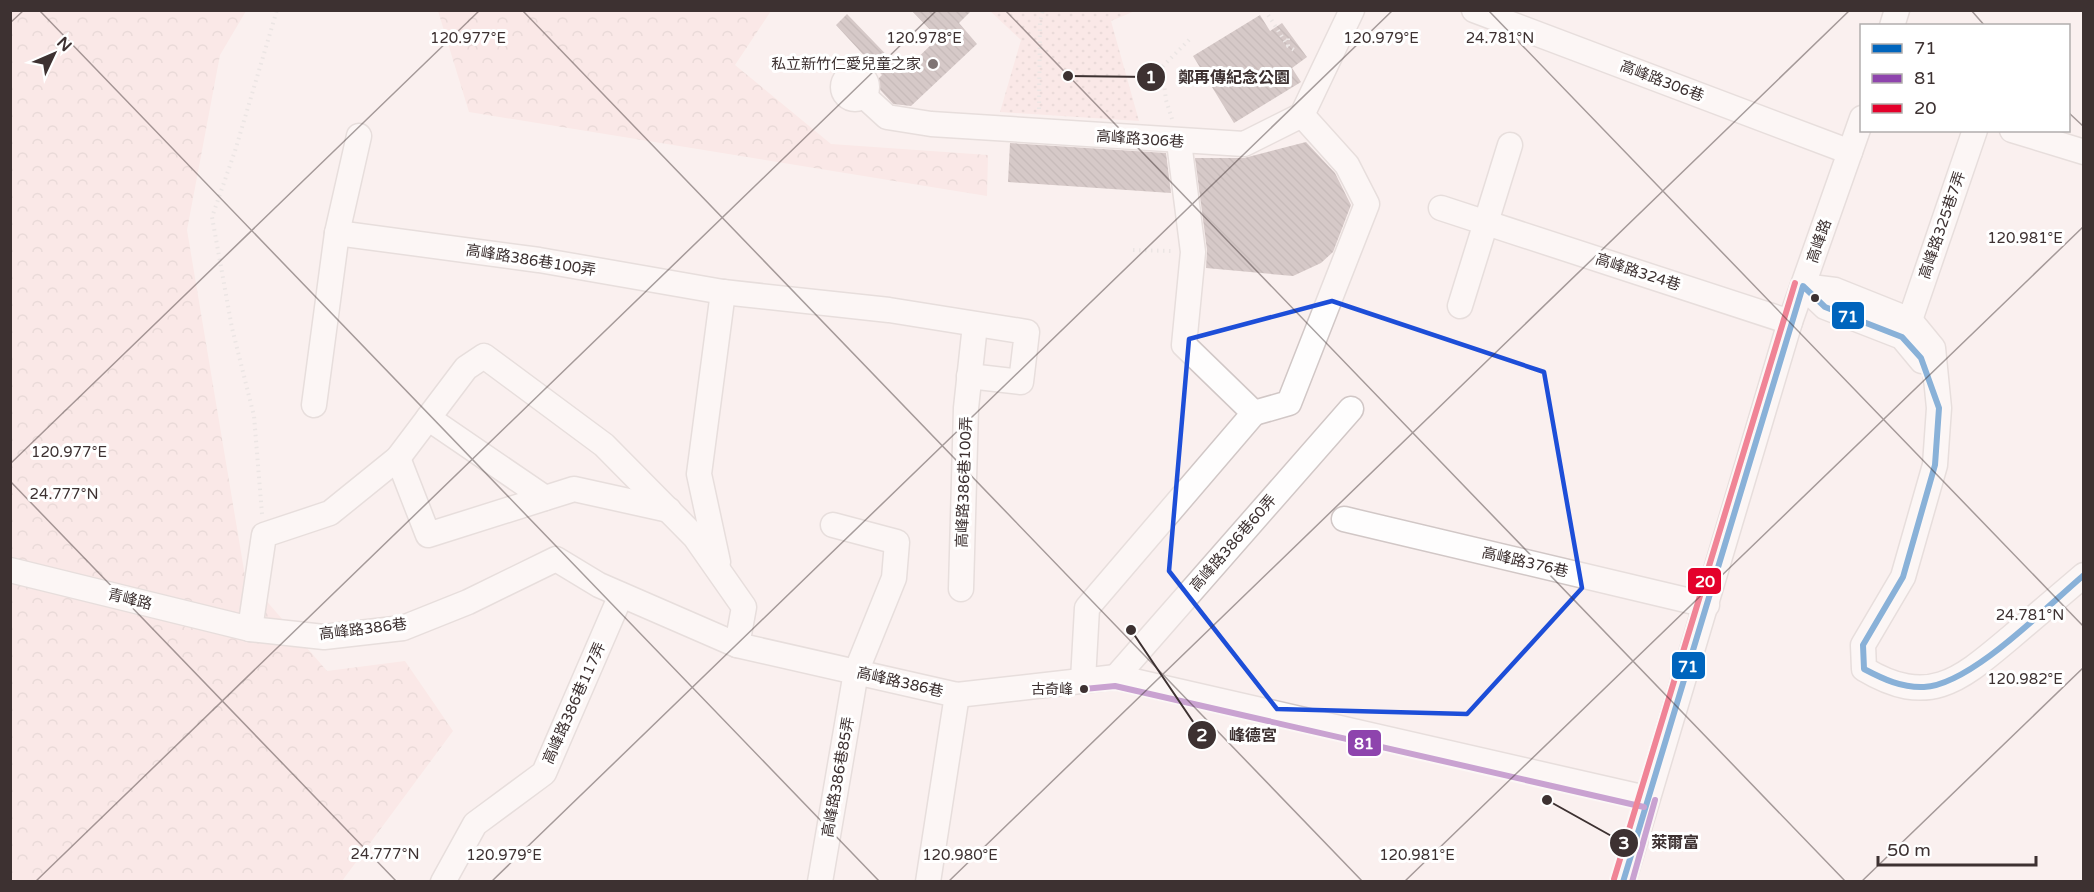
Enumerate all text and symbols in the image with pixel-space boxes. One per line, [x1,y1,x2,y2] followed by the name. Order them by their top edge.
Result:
[24,24,84,84] north arrow
[1860,24,2070,132] legend
[430,29,506,47] text: 120.977°E
[886,29,962,47] text: 120.978°E
[1343,29,1419,47] text: 120.979°E
[1466,29,1534,47] text: 24.781°N
[52,33,76,56] text: N
[1914,37,1937,59] text: 71
[771,55,921,73] place label: 私立新竹仁愛兒童之家
[926,57,940,71] marker: 私立新竹仁愛兒童之家
[1618,57,1706,105] street label: 高峰路306巷
[1136,60,1302,94] callout: 鄭再傳紀念公園
[1145,66,1157,88] text: 1
[1914,67,1937,89] text: 81
[1178,68,1290,88] text: 鄭再傳紀念公園
[1914,97,1937,119] text: 20
[1095,127,1185,151] street label: 高峰路306巷
[1915,169,1969,281] street label: 高峰路325巷7弄
[1803,217,1835,265] street label: 高峰路
[1987,229,2063,247] text: 120.981°E
[465,241,597,279] street label: 高峰路386巷100弄
[1593,250,1683,294] street label: 高峰路324巷
[1809,292,1821,304] unlabelled marker
[1831,301,1865,330] line badge: 71
[1838,307,1858,327] text: 71
[953,416,975,548] street label: 高峰路386巷100弄
[31,443,107,461] text: 120.977°E
[30,485,98,503] text: 24.777°N
[1186,491,1280,595] street label: 高峰路386巷60弄
[1480,543,1570,581] street label: 高峰路376巷
[1687,567,1722,595] line badge: 20
[1695,572,1715,592] text: 20
[106,585,154,613] street label: 青峰路
[1996,606,2064,624] text: 24.781°N
[318,615,408,643] street label: 高峰路386巷
[539,639,609,767] street label: 高峰路386巷117弄
[1671,651,1706,680] line badge: 71
[1678,657,1698,677] text: 71
[855,663,945,701] street label: 高峰路386巷
[1987,670,2063,688] text: 120.982°E
[1031,681,1073,698] place label: 古奇峰
[1078,683,1090,695] marker: 古奇峰
[819,715,857,839] street label: 高峰路386巷85弄
[1187,718,1289,752] callout: 峰德宮
[1196,724,1208,746] text: 2
[1229,726,1277,746] text: 峰德宮
[1347,729,1382,757] line badge: 81
[1354,734,1374,754] text: 81
[1609,826,1711,860] callout: 萊爾富
[1878,829,2036,867] scale bar
[1618,832,1630,854] text: 3
[1651,833,1699,853] text: 萊爾富
[1887,839,1931,861] text: 50 m
[351,845,419,863] text: 24.777°N
[466,846,542,864] text: 120.979°E
[922,846,998,864] text: 120.980°E
[1379,846,1455,864] text: 120.981°E

